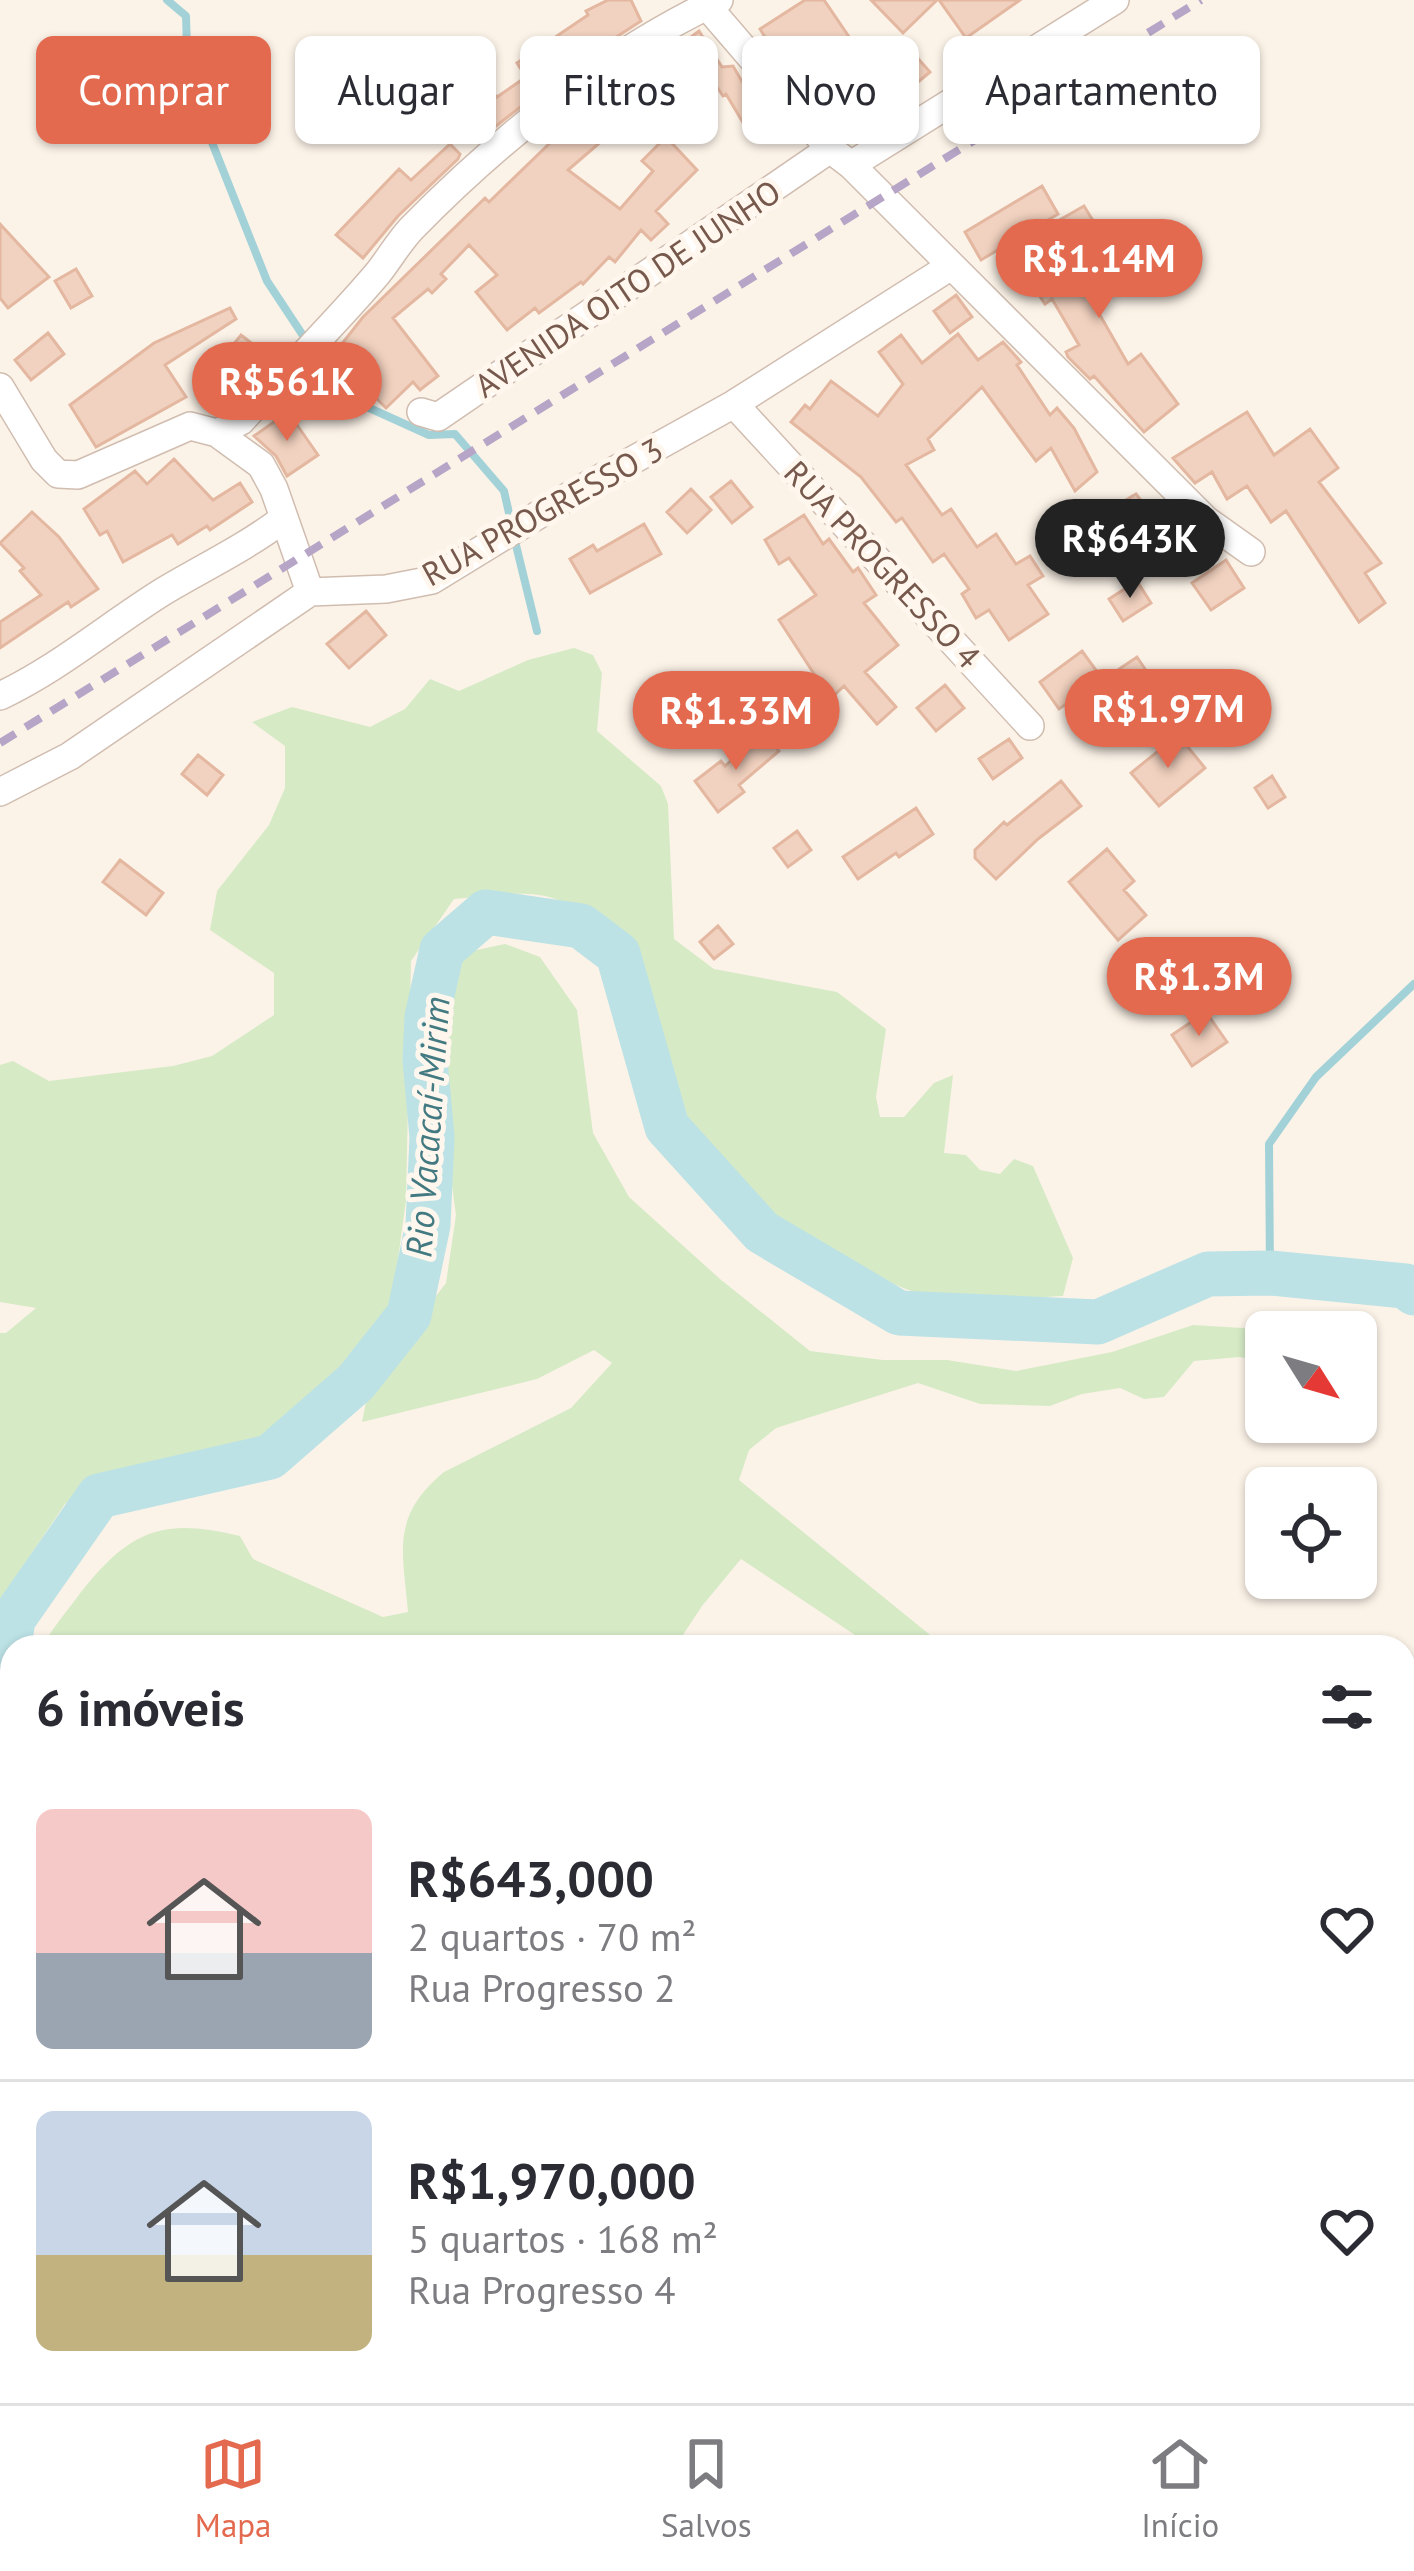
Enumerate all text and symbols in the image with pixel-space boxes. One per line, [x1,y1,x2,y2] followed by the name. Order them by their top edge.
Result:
[36,36,271,144] chip: Comprar
[295,36,496,144] chip: Alugar
[520,36,718,144] chip: Filtros
[742,36,919,144] chip: Novo
[943,36,1260,144] chip: Apartamento
[466,170,788,406] street label: AVENIDA OITO DE JUNHO
[988,219,1210,321] pin: R$1.14M
[1023,232,1175,283] text: R$1.14M
[189,342,385,444] pin: R$561K
[219,355,355,406] text: R$561K
[414,427,670,595] street label: RUA PROGRESSO 3
[776,451,990,677] street label: RUA PROGRESSO 4
[1032,499,1228,601] pin: R$643K
[1062,512,1198,563] text: R$643K
[1057,669,1279,771] pin: R$1.97M
[625,671,847,773] pin: R$1.33M
[1092,682,1244,733] text: R$1.97M
[660,684,812,735] text: R$1.33M
[1101,937,1297,1039] pin: R$1.3M
[1134,950,1264,1001] text: R$1.3M
[394,995,460,1259] water label: Rio Vacacaí-Mirim
[1245,1311,1377,1443] north arrow
[1245,1311,1377,1599] map controls
[1245,1467,1377,1599] button: locate
[36,1674,245,1740] text: 6 imóveis
[1314,1674,1380,1740] icon: filters
[408,1845,654,1911] text: R$643,000
[132,1857,276,2001] icon: home
[1314,1896,1380,1962] icon: heart
[408,1911,697,1962] text: 2 quartos · 70 m²
[408,1962,676,2013] text: Rua Progresso 2
[408,2147,696,2213] text: R$1,970,000
[132,2159,276,2303] icon: home
[1314,2198,1380,2264] icon: heart
[408,2213,718,2264] text: 5 quartos · 168 m²
[408,2264,676,2315] text: Rua Progresso 4
[195,2431,271,2546] tab: Mapa
[661,2431,752,2546] tab: Salvos
[1141,2431,1219,2546] tab: Início

